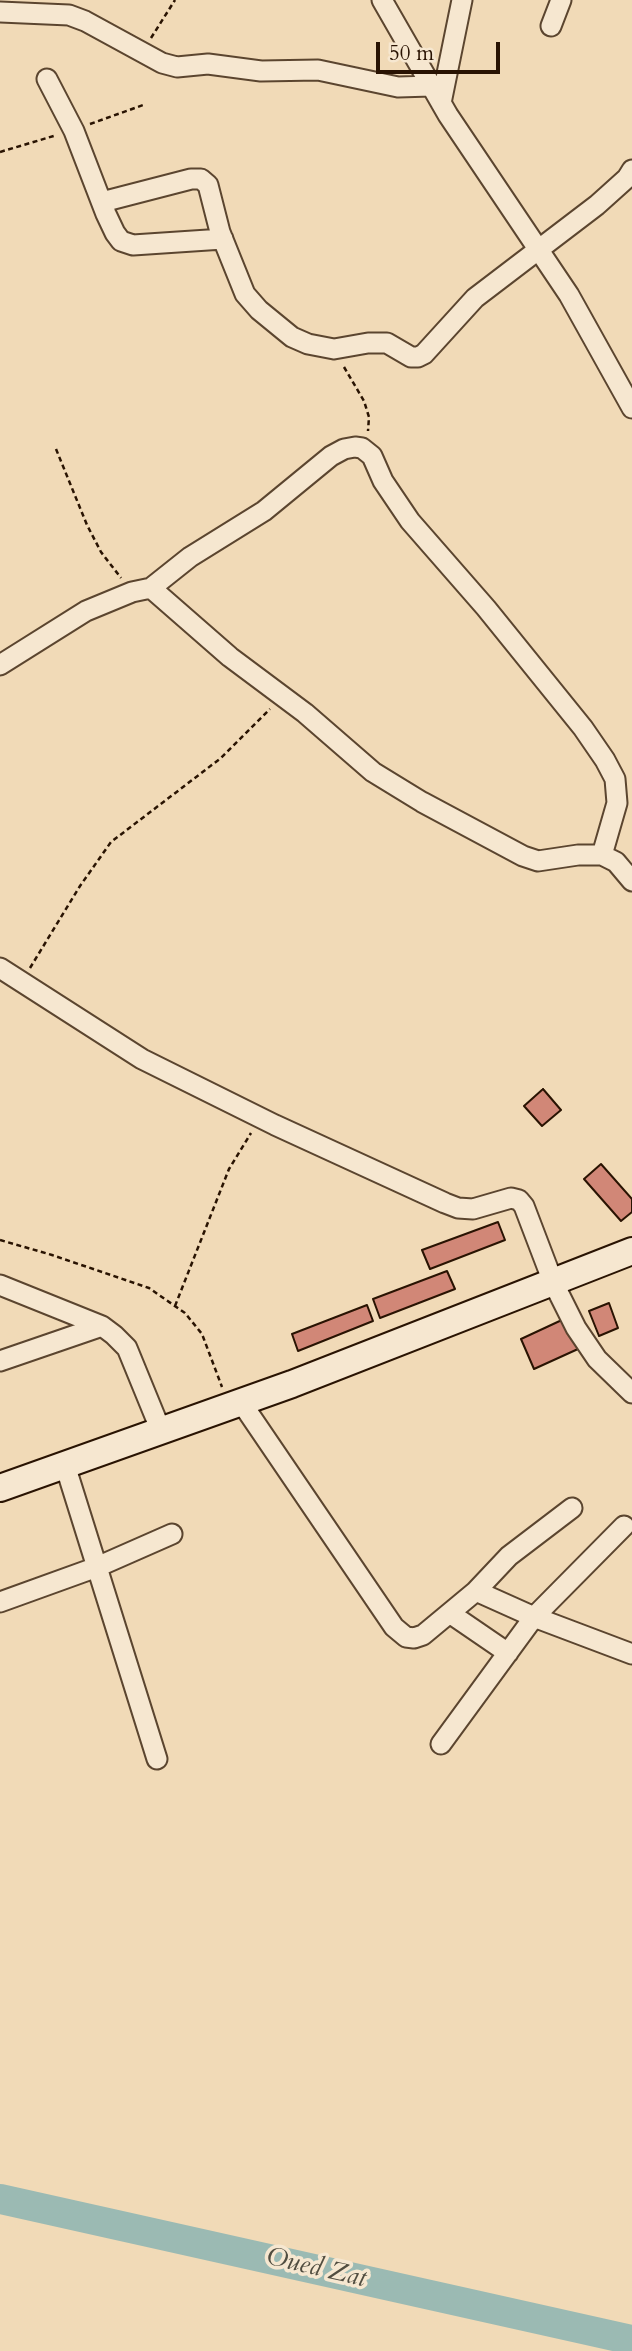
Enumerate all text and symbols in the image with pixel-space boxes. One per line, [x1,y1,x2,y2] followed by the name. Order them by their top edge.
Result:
[380,28,504,72] scale bar
[389,39,434,68] text: 50 m
[263,2242,369,2296] water label: Oued Zat

